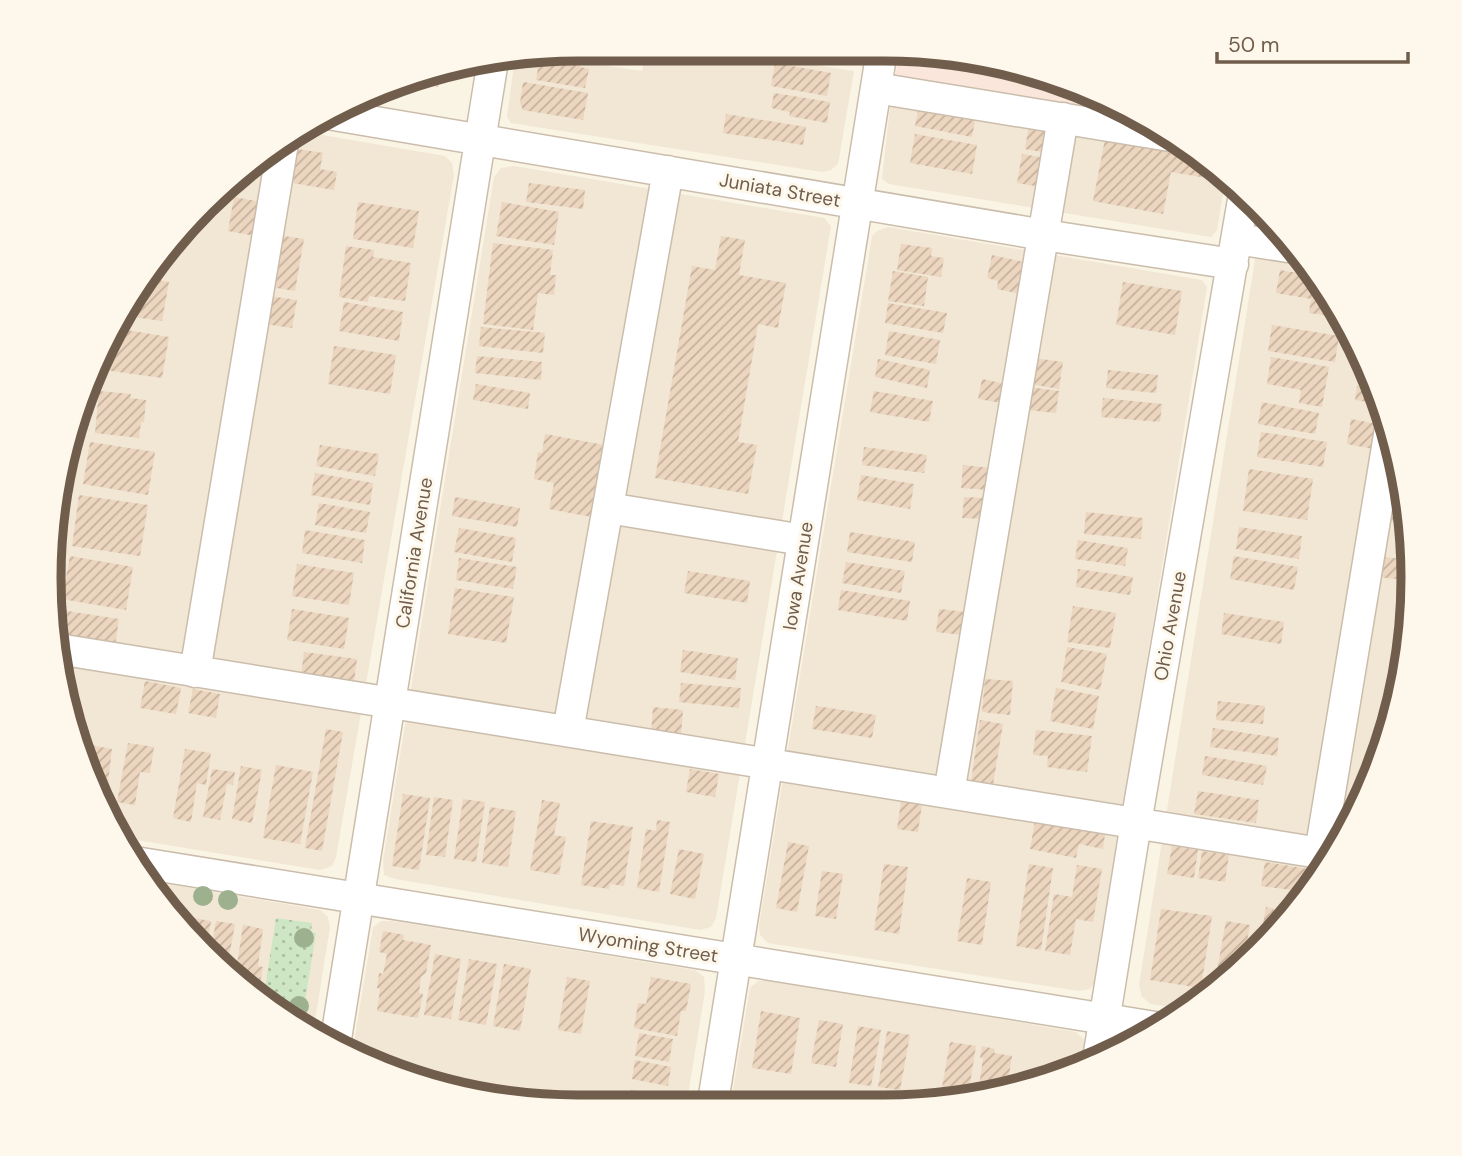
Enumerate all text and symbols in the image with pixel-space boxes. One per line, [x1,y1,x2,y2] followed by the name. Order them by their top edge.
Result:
[1217,21,1408,65] scale bar
[1228,31,1279,59] text: 50 m
[717,167,843,213] street label: Juniata Street
[390,476,438,630] street label: California Avenue
[777,520,819,632] street label: Iowa Avenue
[1148,569,1192,683] street label: Ohio Avenue
[576,922,720,968] street label: Wyoming Street

